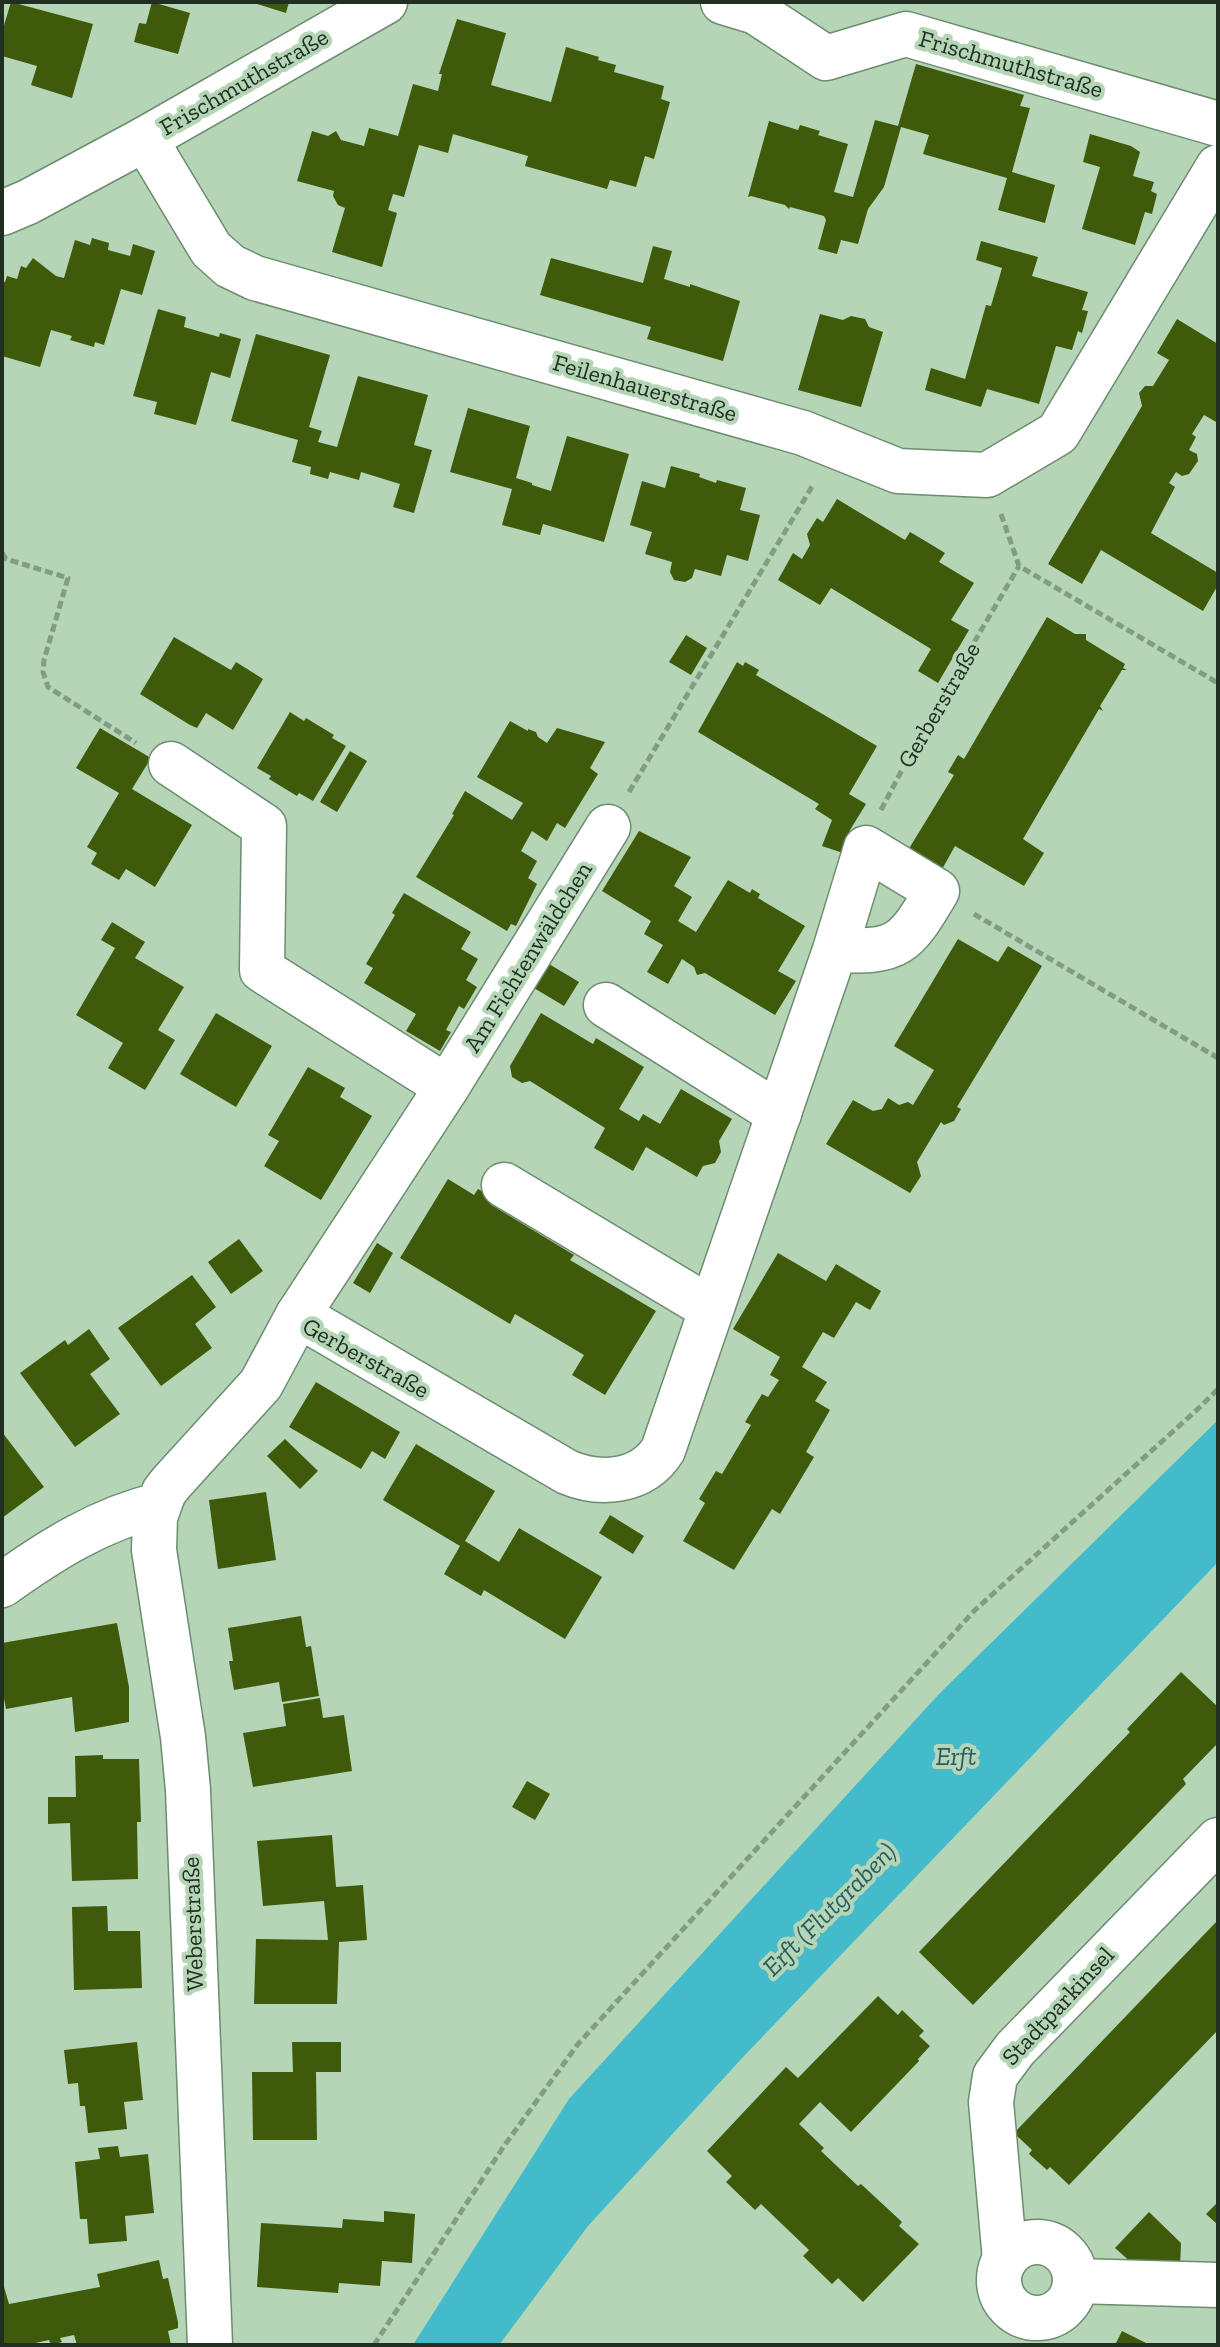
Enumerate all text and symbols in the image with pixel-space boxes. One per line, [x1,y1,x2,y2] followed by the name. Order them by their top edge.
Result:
[154,22,333,142] street label: Frischmuthstraße
[916,23,1106,104] street label: Frischmuthstraße
[550,347,741,428] street label: Feilenhauerstraße
[891,637,986,773] street label: Gerberstraße
[457,856,598,1057] street label: Am Fichtenwäldchen
[298,1311,435,1404] street label: Gerberstraße
[936,1740,976,1772] water label: Erft
[755,1835,903,1983] water label: Erft (Flutgraben)
[176,1856,209,1992] street label: Weberstraße
[995,1940,1120,2071] street label: Stadtparkinsel

